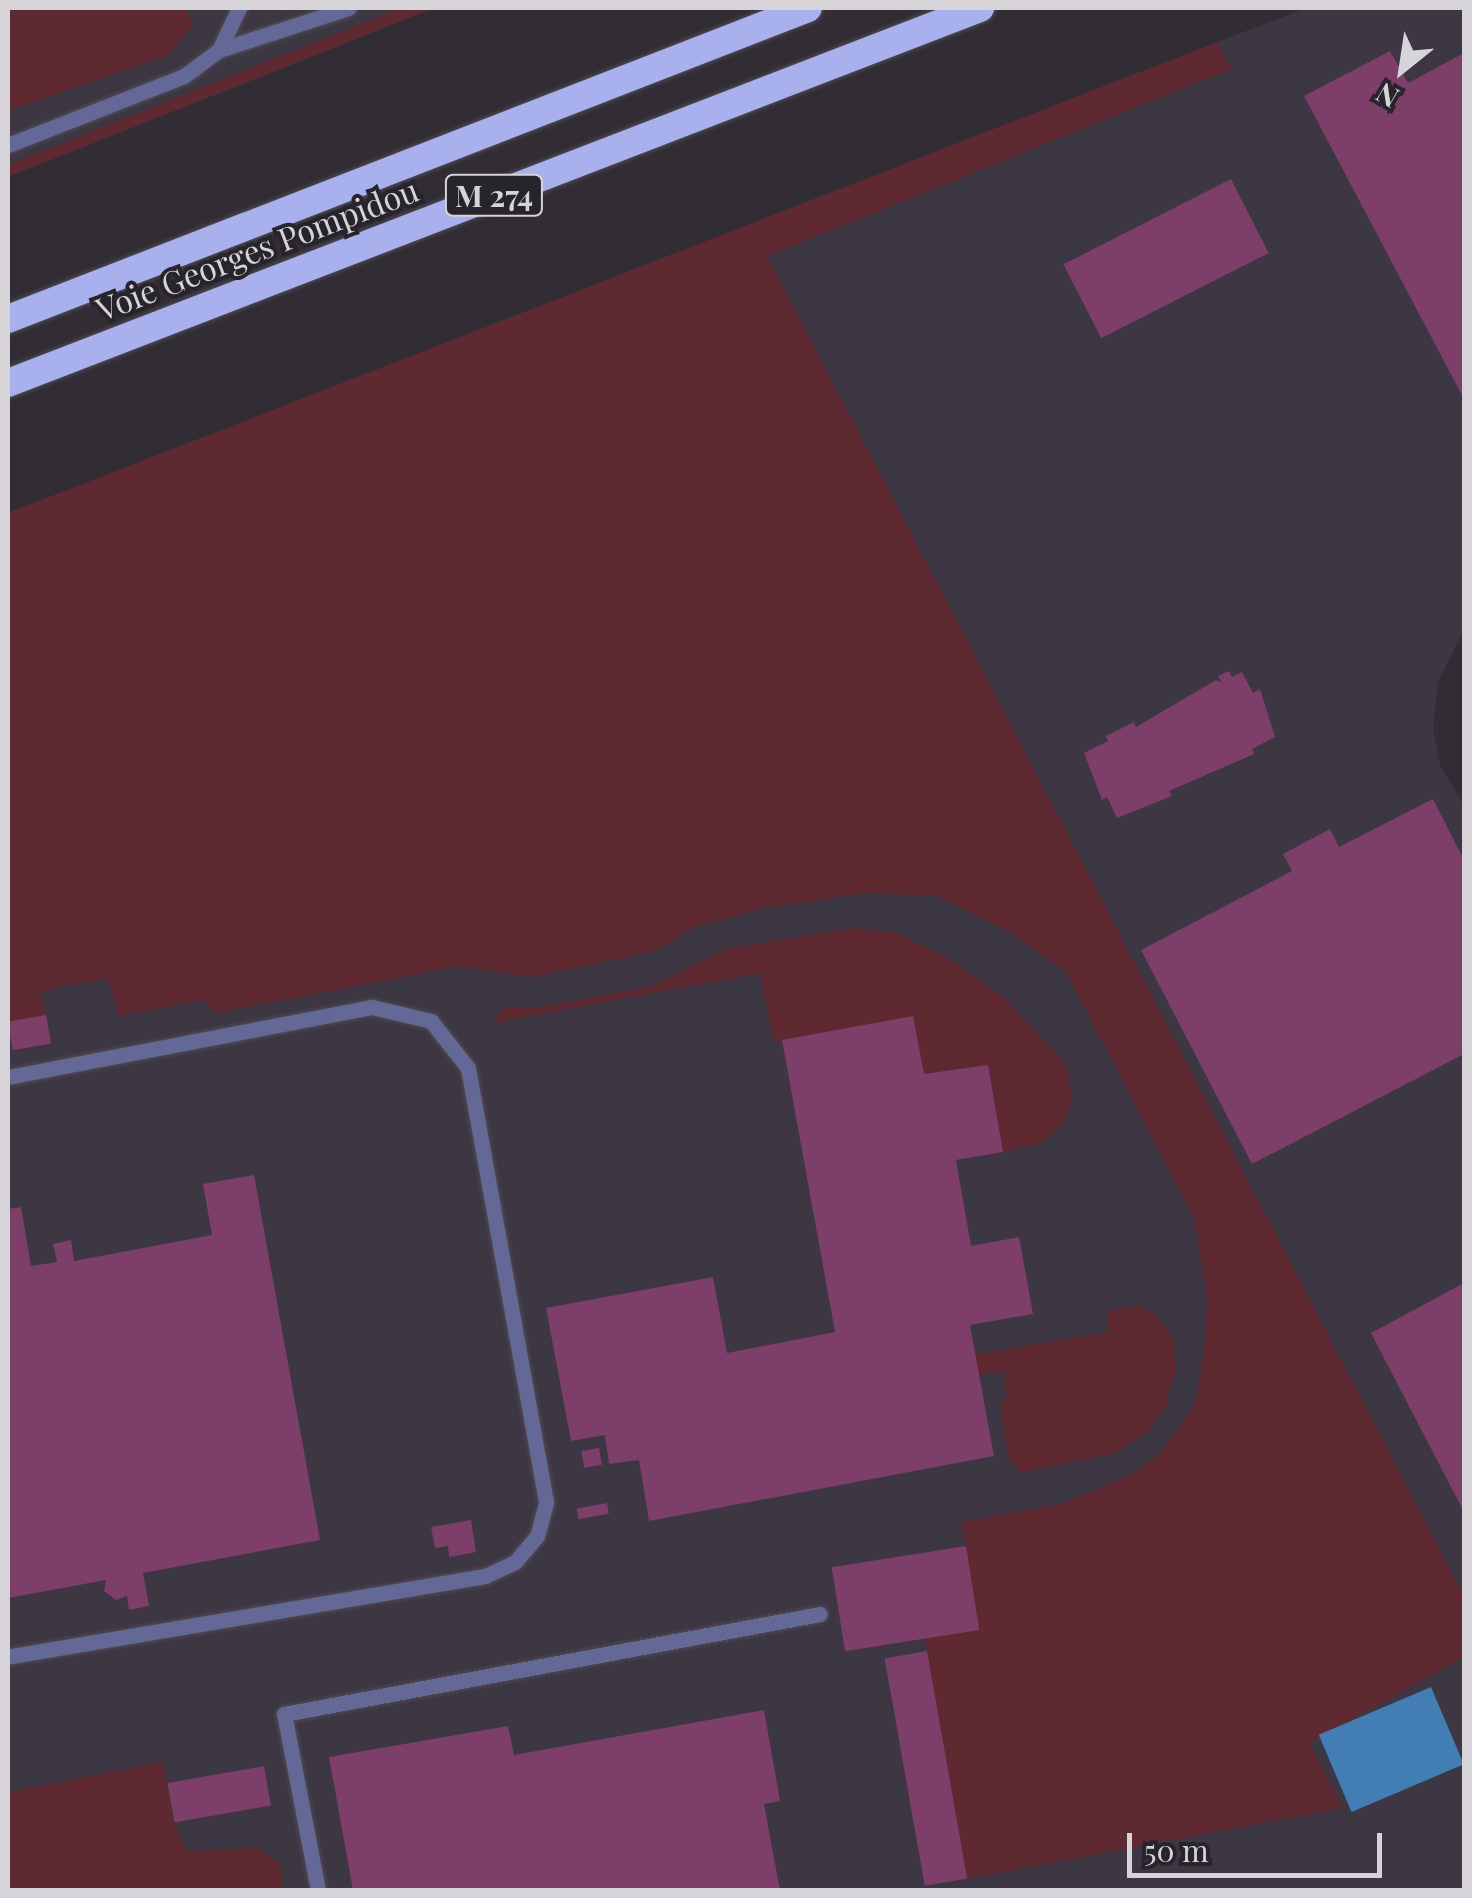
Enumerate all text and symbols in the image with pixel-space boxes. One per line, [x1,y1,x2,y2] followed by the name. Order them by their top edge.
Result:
[1352,20,1452,120] north arrow
[1369,75,1405,117] text: N
[91,170,423,328] street label: Voie Georges Pompidou
[444,170,544,220] road number: M 274
[1132,1813,1387,1875] scale bar
[1144,1830,1209,1870] text: 50 m

